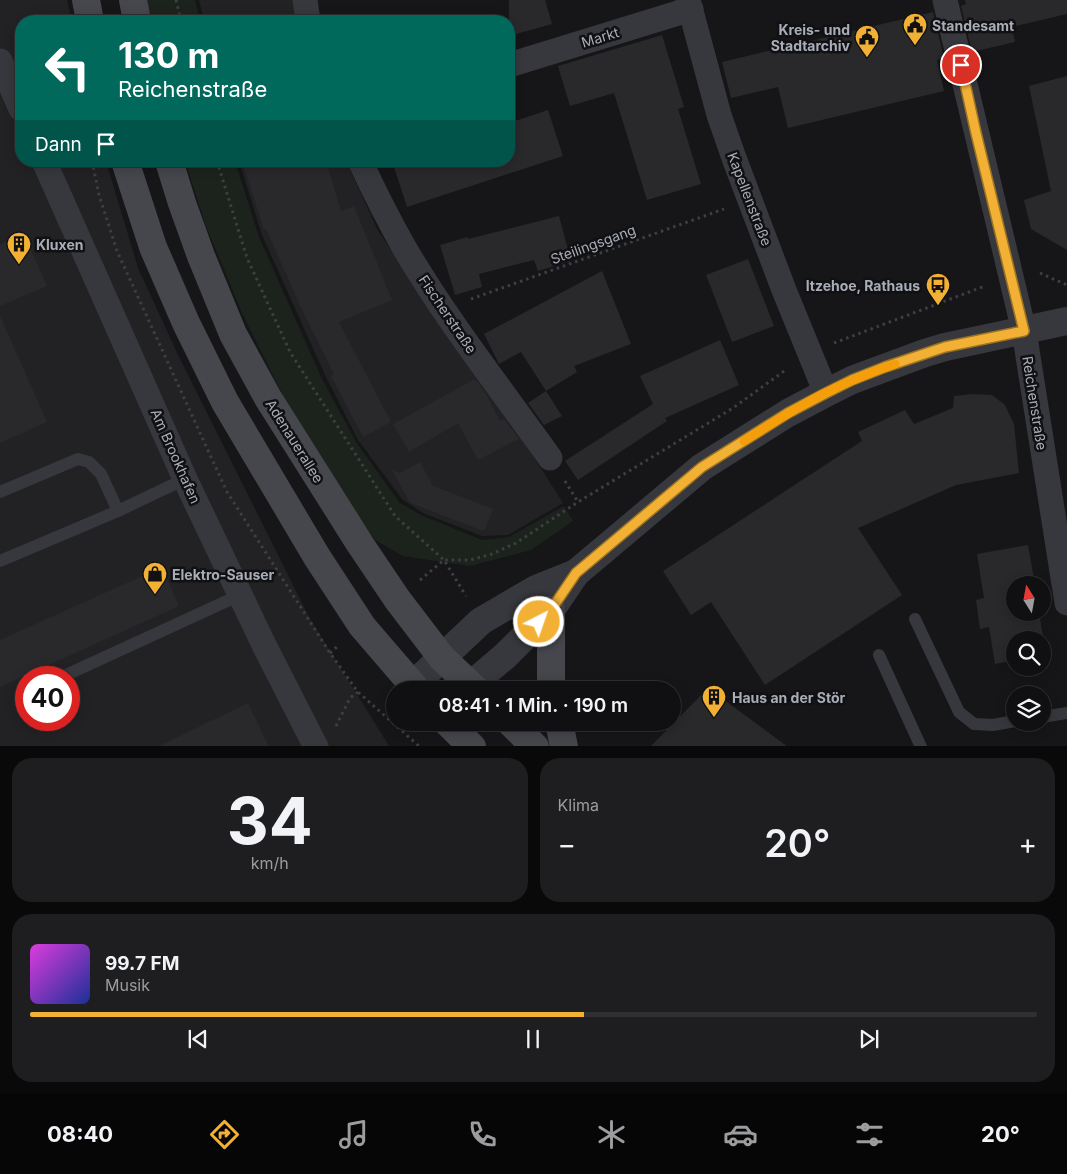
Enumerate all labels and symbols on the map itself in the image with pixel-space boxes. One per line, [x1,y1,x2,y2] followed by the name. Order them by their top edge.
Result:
[902,12,928,46] public building icon: Standesamt
[932,17,1014,34] place label: Standesamt
[771,21,851,54] place label: Kreis- und Stadtarchiv
[579,23,621,51] street label: Markt
[854,24,880,58] public building icon: Kreis- und Stadtarchiv
[940,44,982,86] pin
[724,150,776,248] street label: Kapellenstraße
[548,221,638,267] street label: Steilingsgang
[6,231,32,265] building icon: Kluxen
[36,236,83,253] place label: Kluxen
[416,272,480,356] street label: Fischerstraße
[925,272,951,306] bus stop icon: Itzehoe, Rathaus
[806,277,920,294] place label: Itzehoe, Rathaus
[1019,355,1051,451] street label: Reichenstraße
[263,396,327,486] street label: Adenauerallee
[148,406,204,506] street label: Am Brookhafen
[142,561,168,595] shop icon: Elektro-Sauser
[172,566,275,583] place label: Elektro-Sauser
[1006,576,1051,621] north arrow
[512,595,564,647] position arrow
[15,666,80,731] speed limit sign: 40
[701,684,727,718] building icon: Haus an der Stör
[732,689,846,706] place label: Haus an der Stör

